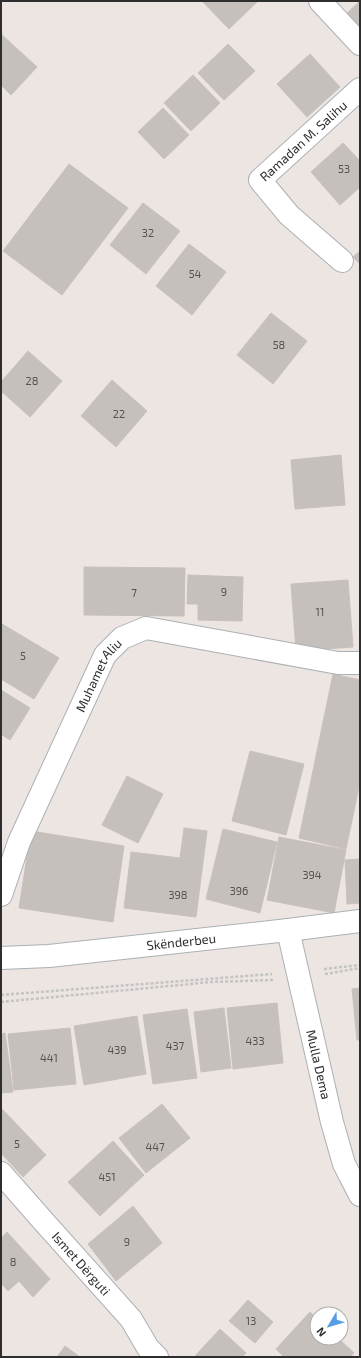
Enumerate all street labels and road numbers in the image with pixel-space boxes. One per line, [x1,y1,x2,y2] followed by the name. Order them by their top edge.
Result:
[256,97,350,185] street label: Ramadan M. Salihu
[72,635,125,715] street label: Muhamet Aliu
[146,930,217,953] street label: Skënderbeu
[303,1028,335,1101] street label: Mulla Dema
[49,1228,114,1299] street label: Ismet Dërguti

